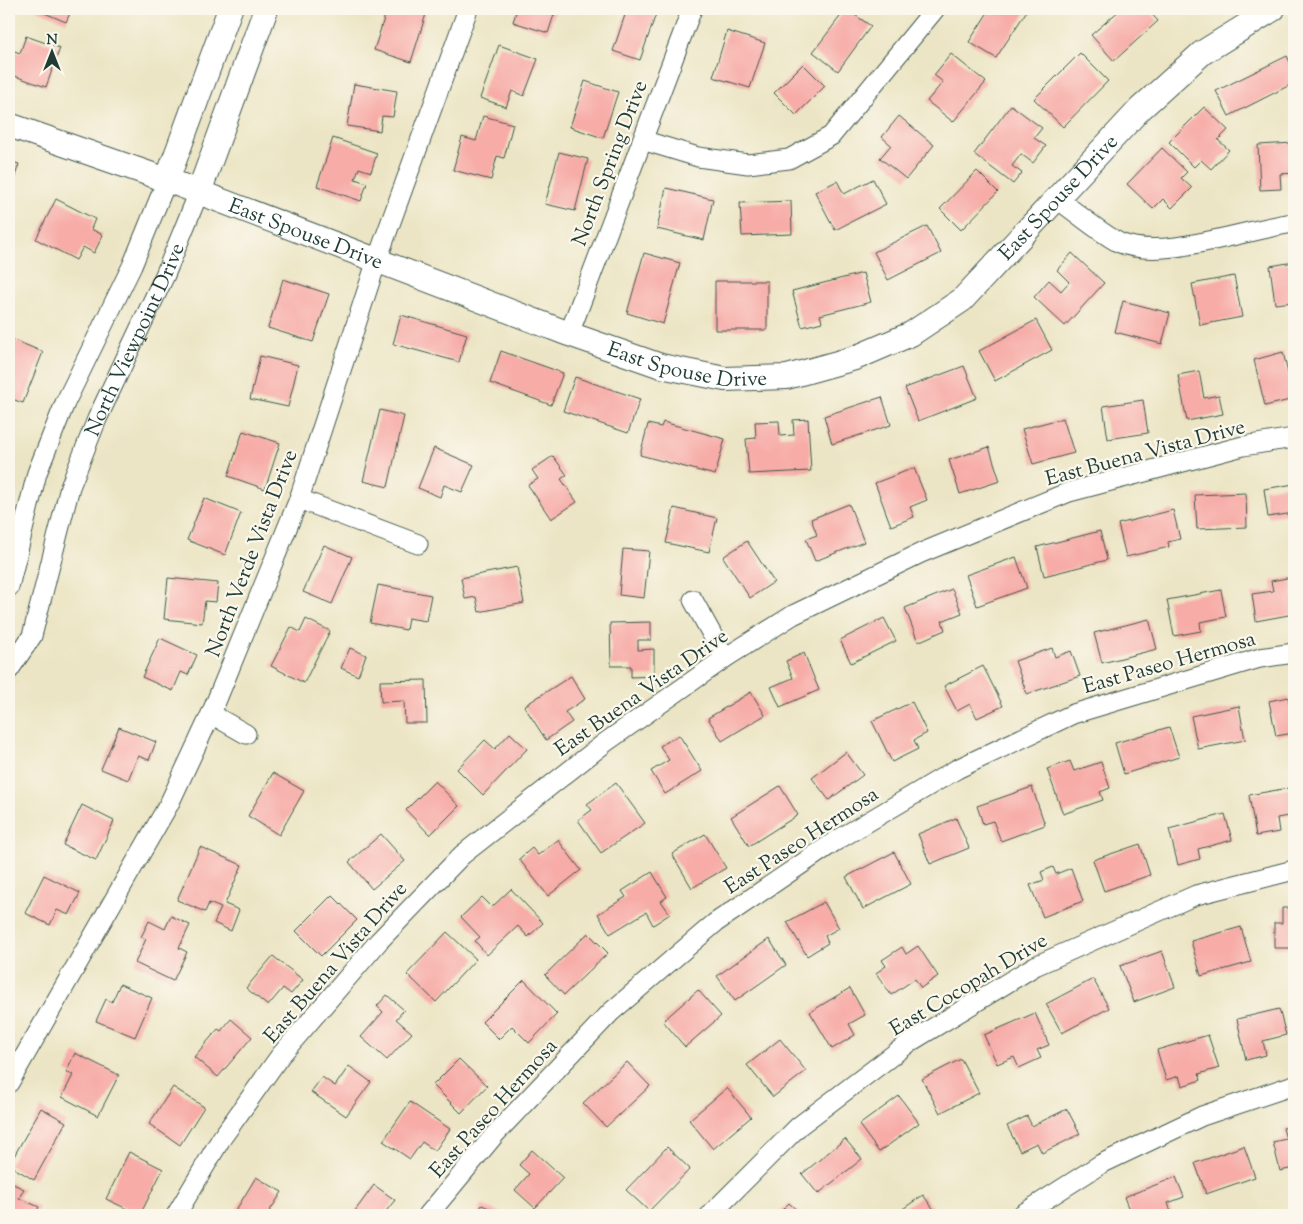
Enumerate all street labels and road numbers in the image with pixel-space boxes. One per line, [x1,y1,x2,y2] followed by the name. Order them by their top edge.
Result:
[565,77,656,251] street label: North Spring Drive
[993,129,1126,268] street label: East Spouse Drive
[224,192,387,278] street label: East Spouse Drive
[79,239,194,441] street label: North Viewpoint Drive
[603,335,768,397] street label: East Spouse Drive
[1042,413,1249,495] street label: East Buena Vista Drive
[199,446,306,662] street label: North Verde Vista Drive
[549,622,735,765] street label: East Buena Vista Drive
[1080,625,1260,703] street label: East Paseo Hermosa
[719,780,885,903] street label: East Paseo Hermosa
[258,876,415,1051] street label: East Buena Vista Drive
[884,927,1054,1045] street label: East Cocopah Drive
[424,1033,566,1186] street label: East Paseo Hermosa

